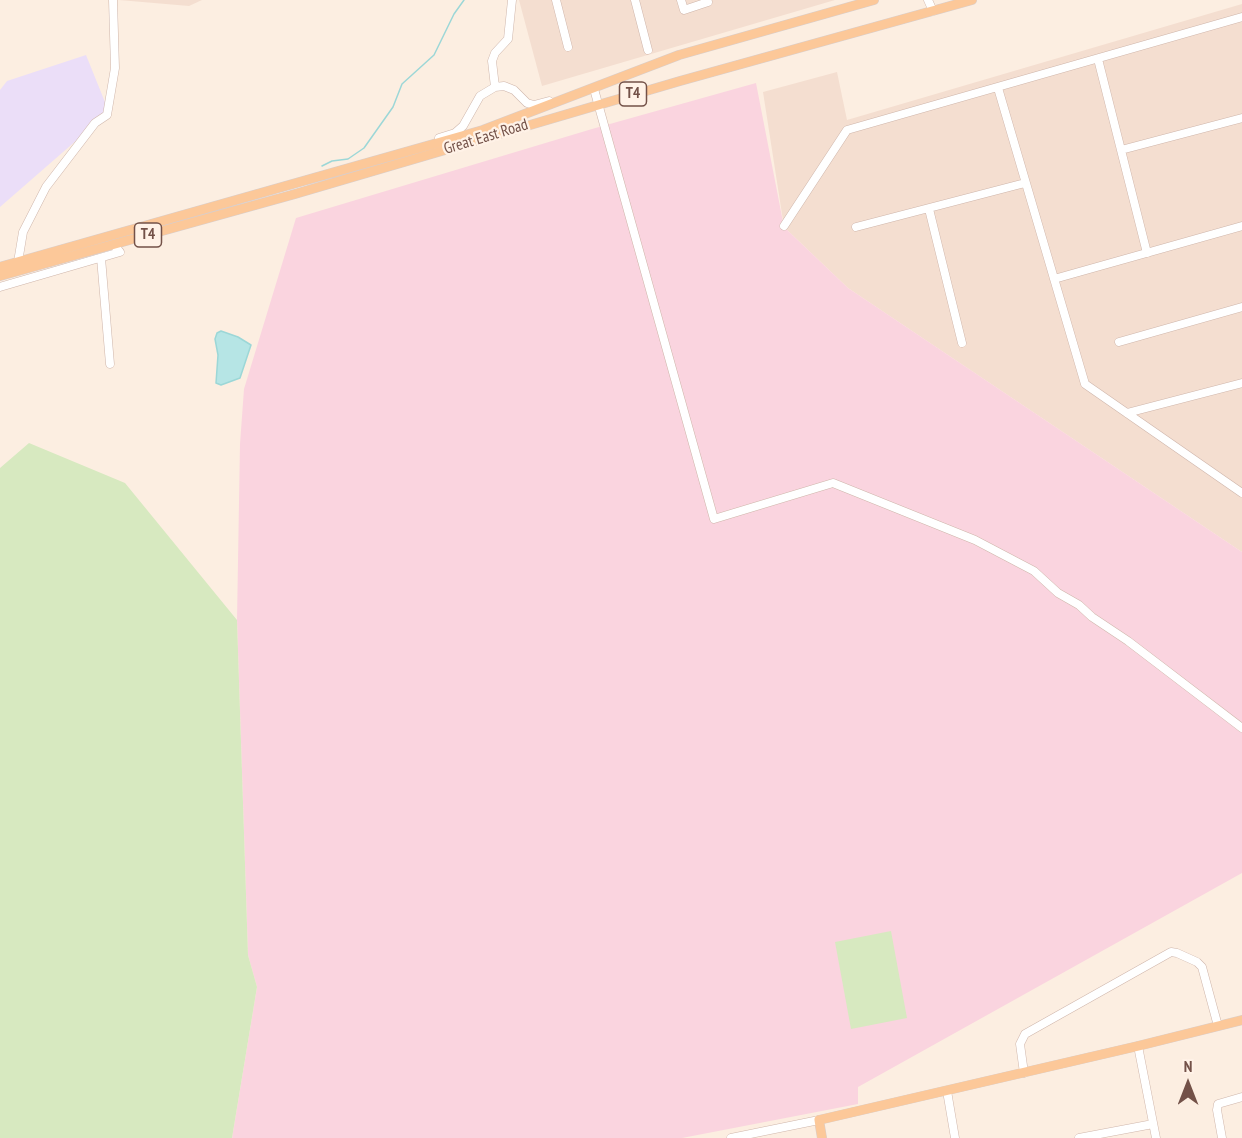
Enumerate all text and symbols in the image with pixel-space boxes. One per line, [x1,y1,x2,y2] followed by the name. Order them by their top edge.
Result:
[620,82,646,106] road number: T4
[442,115,530,159] street label: Great East Road
[134,223,162,247] road number: T4
[1158,1054,1218,1114] north arrow
[1184,1056,1192,1076] text: N

